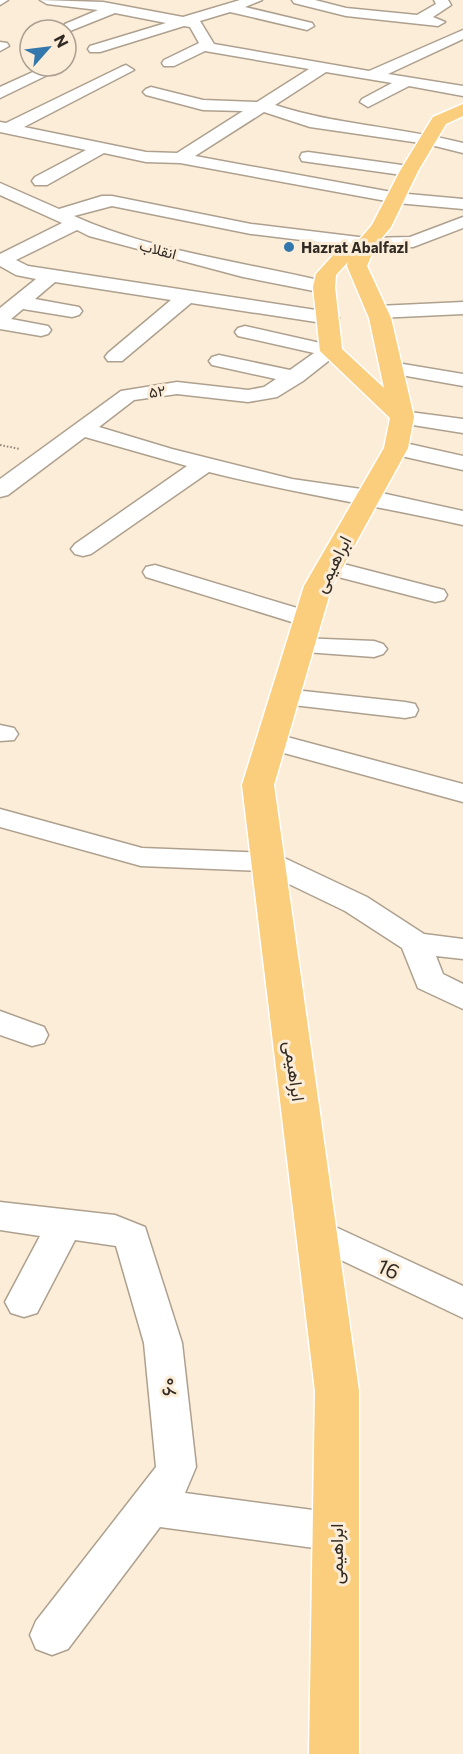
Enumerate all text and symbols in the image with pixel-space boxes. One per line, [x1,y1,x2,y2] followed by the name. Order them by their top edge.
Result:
[18,18,78,78] north arrow
[50,31,73,50] text: N
[137,235,178,263] street label: انقلاب
[301,238,408,256] place label: Hazrat Abalfazl
[282,240,296,254] marker: Hazrat Abalfazl
[147,381,167,401] street label: ۵۲
[308,532,356,596] street label: ابراهیمی
[279,1039,310,1103] street label: ابراهیمی
[374,1252,404,1284] street label: 16
[154,1376,180,1398] street label: ۶۰
[325,1524,348,1584] street label: ابراهیمی

